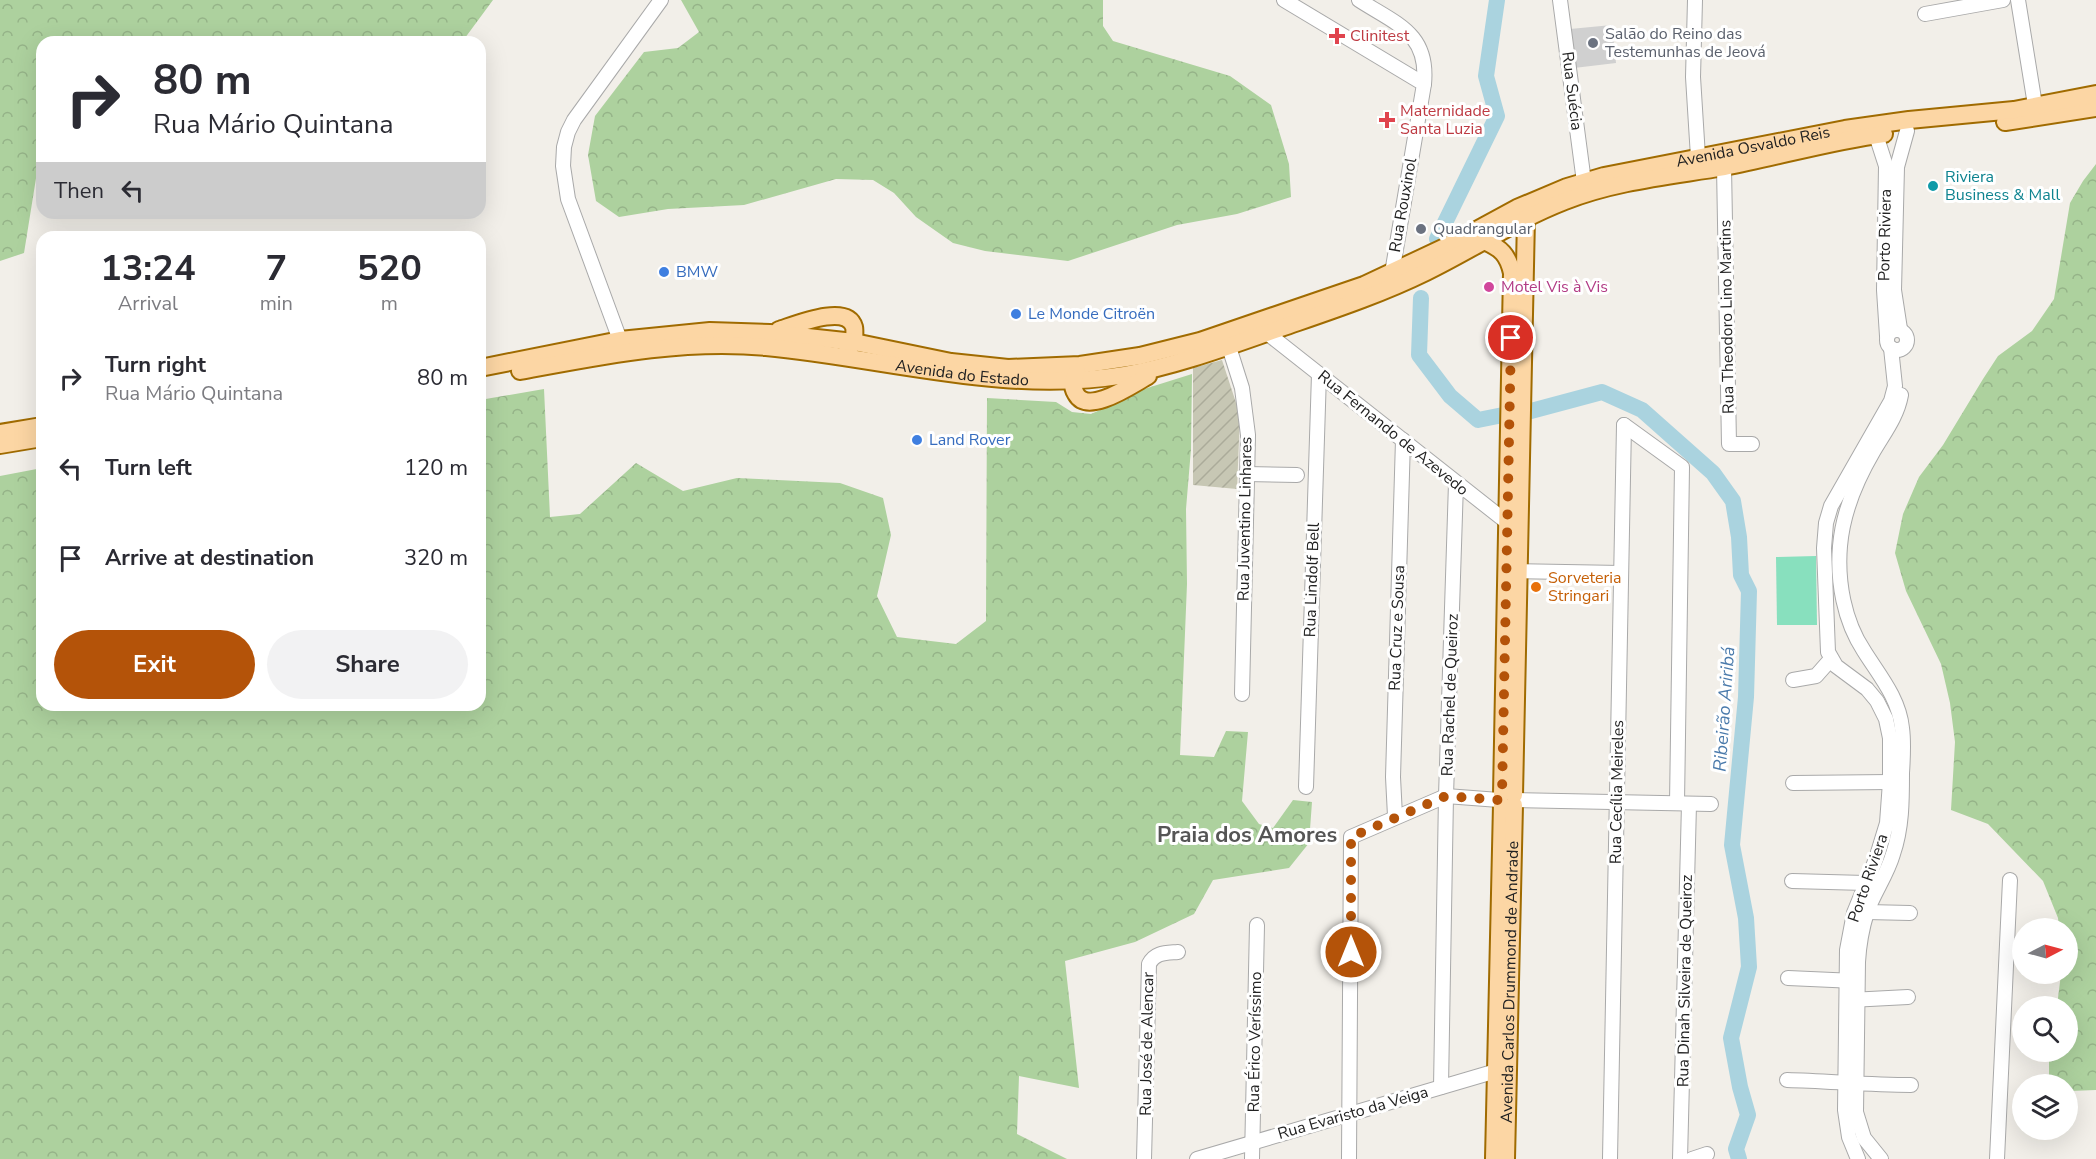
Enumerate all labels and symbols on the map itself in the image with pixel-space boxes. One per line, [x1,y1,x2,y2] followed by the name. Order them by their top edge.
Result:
[1605,23,1766,63] place label: Salão do Reino das Testemunhas de Jeová
[1350,25,1410,47] place label: Clinitest
[1328,27,1346,45] marker: Clinitest
[1586,36,1600,50] marker: Salão do Reino das Testemunhas de Jeová
[1556,50,1588,132] street label: Rua Suécia
[1400,100,1490,140] place label: Maternidade Santa Luzia
[1378,111,1396,129] marker: Maternidade Santa Luzia
[1674,121,1832,173] street label: Avenida Osvaldo Reis
[1384,156,1422,254] street label: Rua Rouxinol
[1945,166,2060,206] place label: Riviera Business & Mall
[1926,179,1940,193] marker: Riviera Business & Mall
[1873,189,1897,281] street label: Porto Riviera
[1433,218,1533,240] place label: Quadrangular
[1714,220,1740,414] street label: Rua Theodoro Lino Martins
[1414,222,1428,236] marker: Quadrangular
[676,261,718,283] place label: BMW
[657,265,671,279] marker: BMW
[1501,276,1608,298] place label: Motel Vis à Vis
[1482,280,1496,294] marker: Motel Vis à Vis
[1028,303,1155,325] place label: Le Monde Citroën
[1009,307,1023,321] marker: Le Monde Citroën
[1485,312,1536,363] pin
[894,354,1029,391] street label: Avenida do Estado
[1313,365,1473,501] street label: Rua Fernando de Azevedo
[929,429,1011,451] place label: Land Rover
[910,433,924,447] marker: Land Rover
[1233,437,1257,601] street label: Rua Juventino Linhares
[1299,522,1325,638] street label: Rua Lindolf Bell
[1384,565,1410,691] street label: Rua Cruz e Sousa
[1548,567,1622,607] place label: Sorveteria Stringari
[1529,580,1543,594] marker: Sorveteria Stringari
[1436,613,1464,777] street label: Rua Rachel de Queiroz
[1708,645,1740,772] water label: Ribeirão Ariribá
[1605,720,1629,864] street label: Rua Cecília Meireles
[1157,820,1337,850] district label: Praia dos Amores
[1843,831,1893,925] street label: Porto Riviera
[1496,841,1524,1123] street label: Avenida Carlos Drummond de Andrade
[1672,875,1698,1087] street label: Rua Dinah Silveira de Queiroz
[2012,918,2078,984] north arrow
[1319,920,1383,984] position arrow
[1243,971,1267,1113] street label: Rua Érico Veríssimo
[1135,972,1159,1116] street label: Rua José de Alencar
[1275,1081,1431,1145] street label: Rua Evaristo da Veiga

